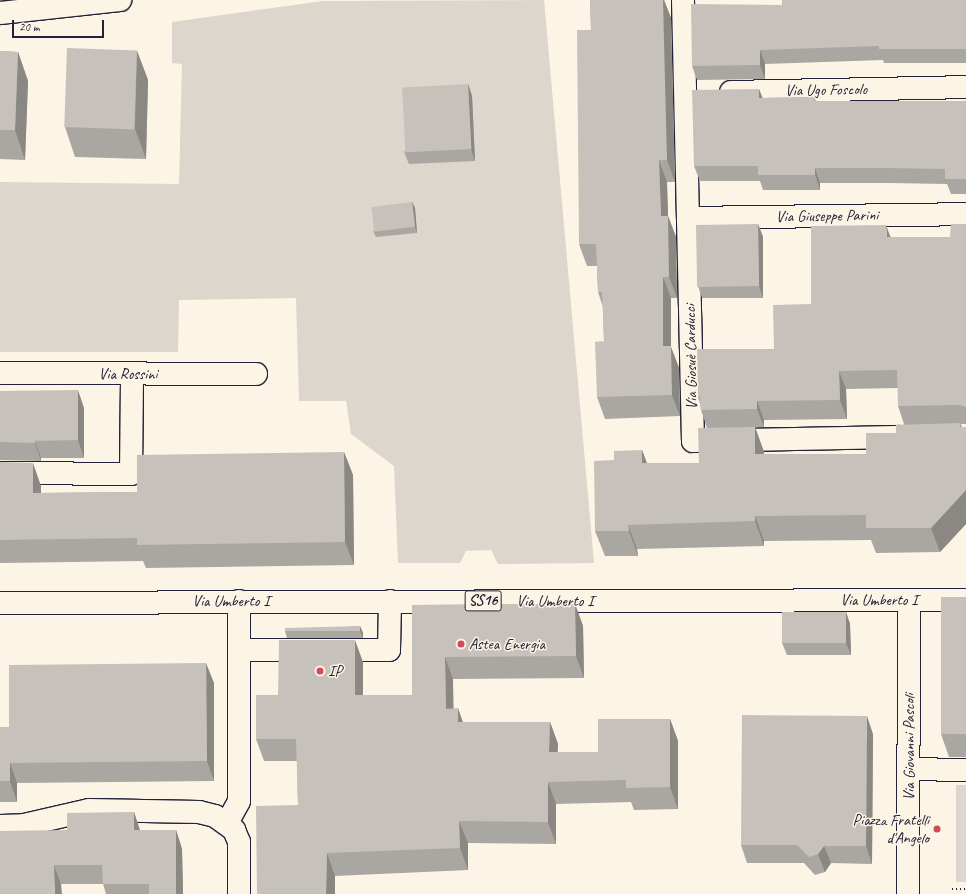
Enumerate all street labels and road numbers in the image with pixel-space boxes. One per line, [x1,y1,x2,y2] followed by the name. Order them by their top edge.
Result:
[785,80,867,100] street label: Via Ugo Foscolo
[776,206,878,226] street label: Via Giuseppe Parini
[680,304,702,410] street label: Via Giosuè Carducci
[98,364,158,384] street label: Via Rossini
[464,588,502,614] road number: SS16
[840,590,918,610] street label: Via Umberto I
[192,591,270,611] street label: Via Umberto I
[516,591,594,611] street label: Via Umberto I
[899,693,919,801] street label: Via Giovanni Pascoli

